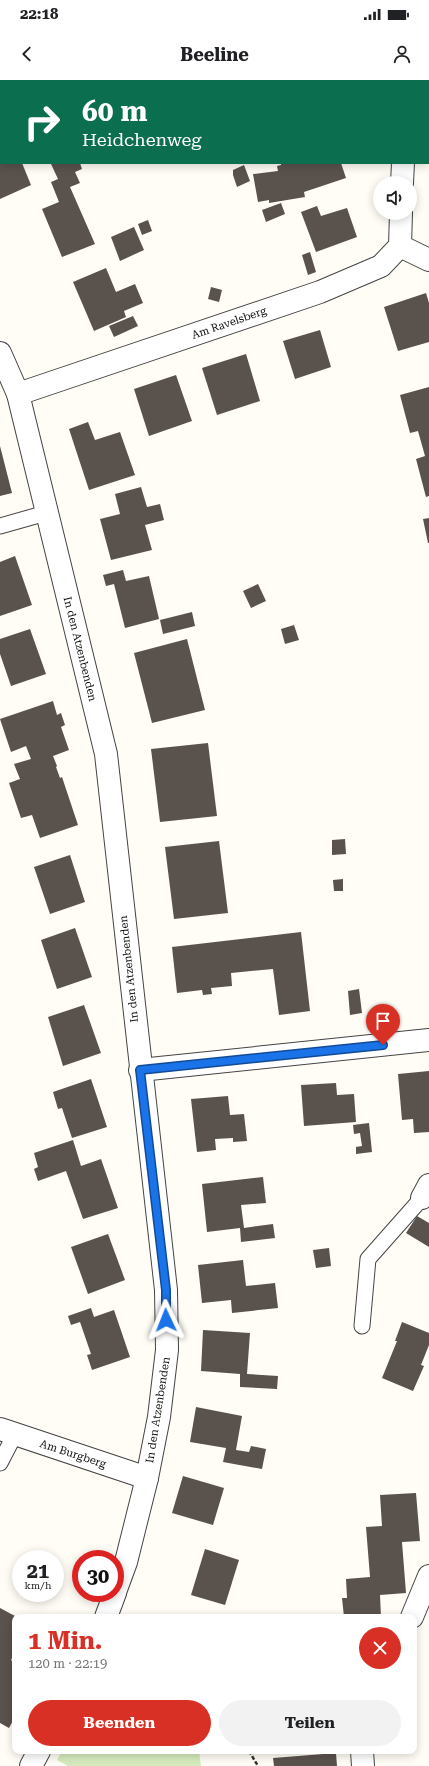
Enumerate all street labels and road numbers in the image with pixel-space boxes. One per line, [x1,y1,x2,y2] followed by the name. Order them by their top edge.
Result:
[190,304,269,342] street label: Am Ravelsberg
[61,595,99,703] street label: In den Atzenbenden
[117,915,141,1023] street label: In den Atzenbenden
[143,1356,173,1464] street label: In den Atzenbenden
[38,1437,109,1471] street label: Am Burgberg

